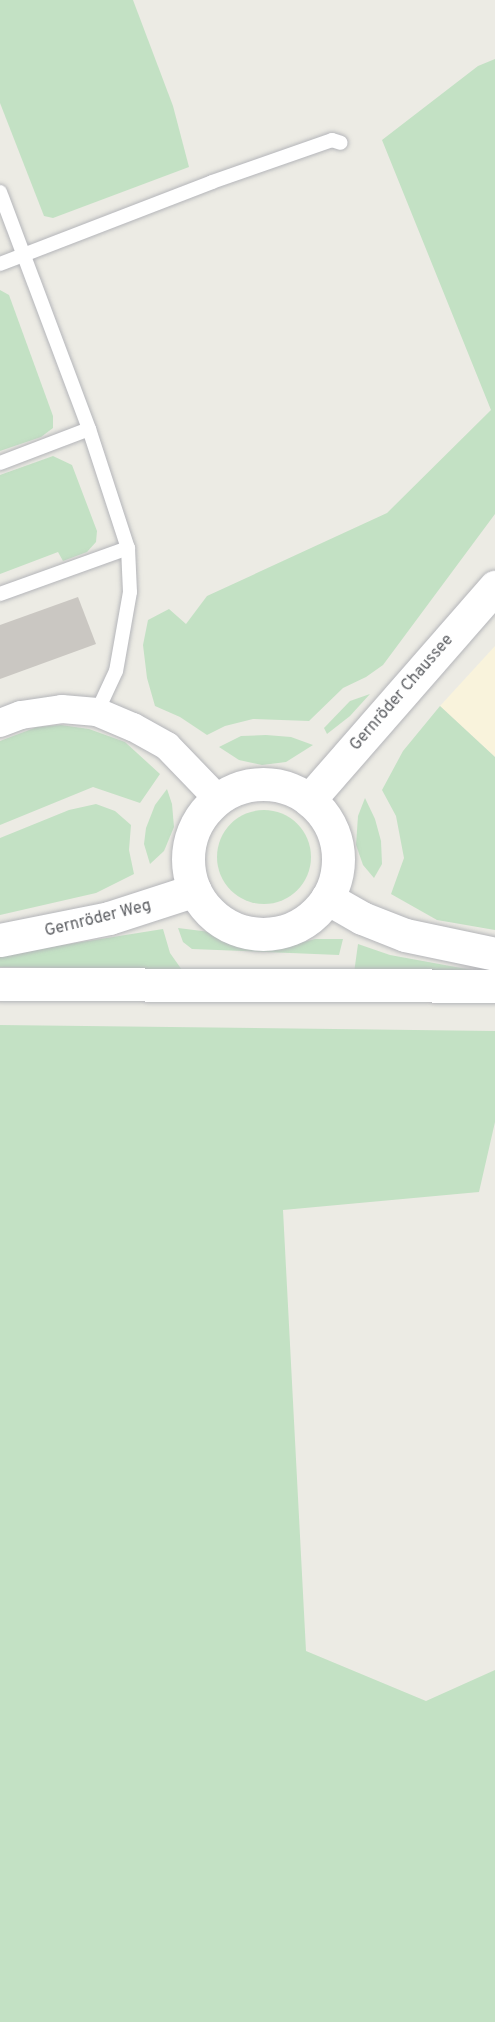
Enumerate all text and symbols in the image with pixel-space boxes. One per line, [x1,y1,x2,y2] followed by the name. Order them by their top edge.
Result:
[346,631,458,755] street label: Gernröder Chaussee
[43,896,153,942] street label: Gernröder Weg

